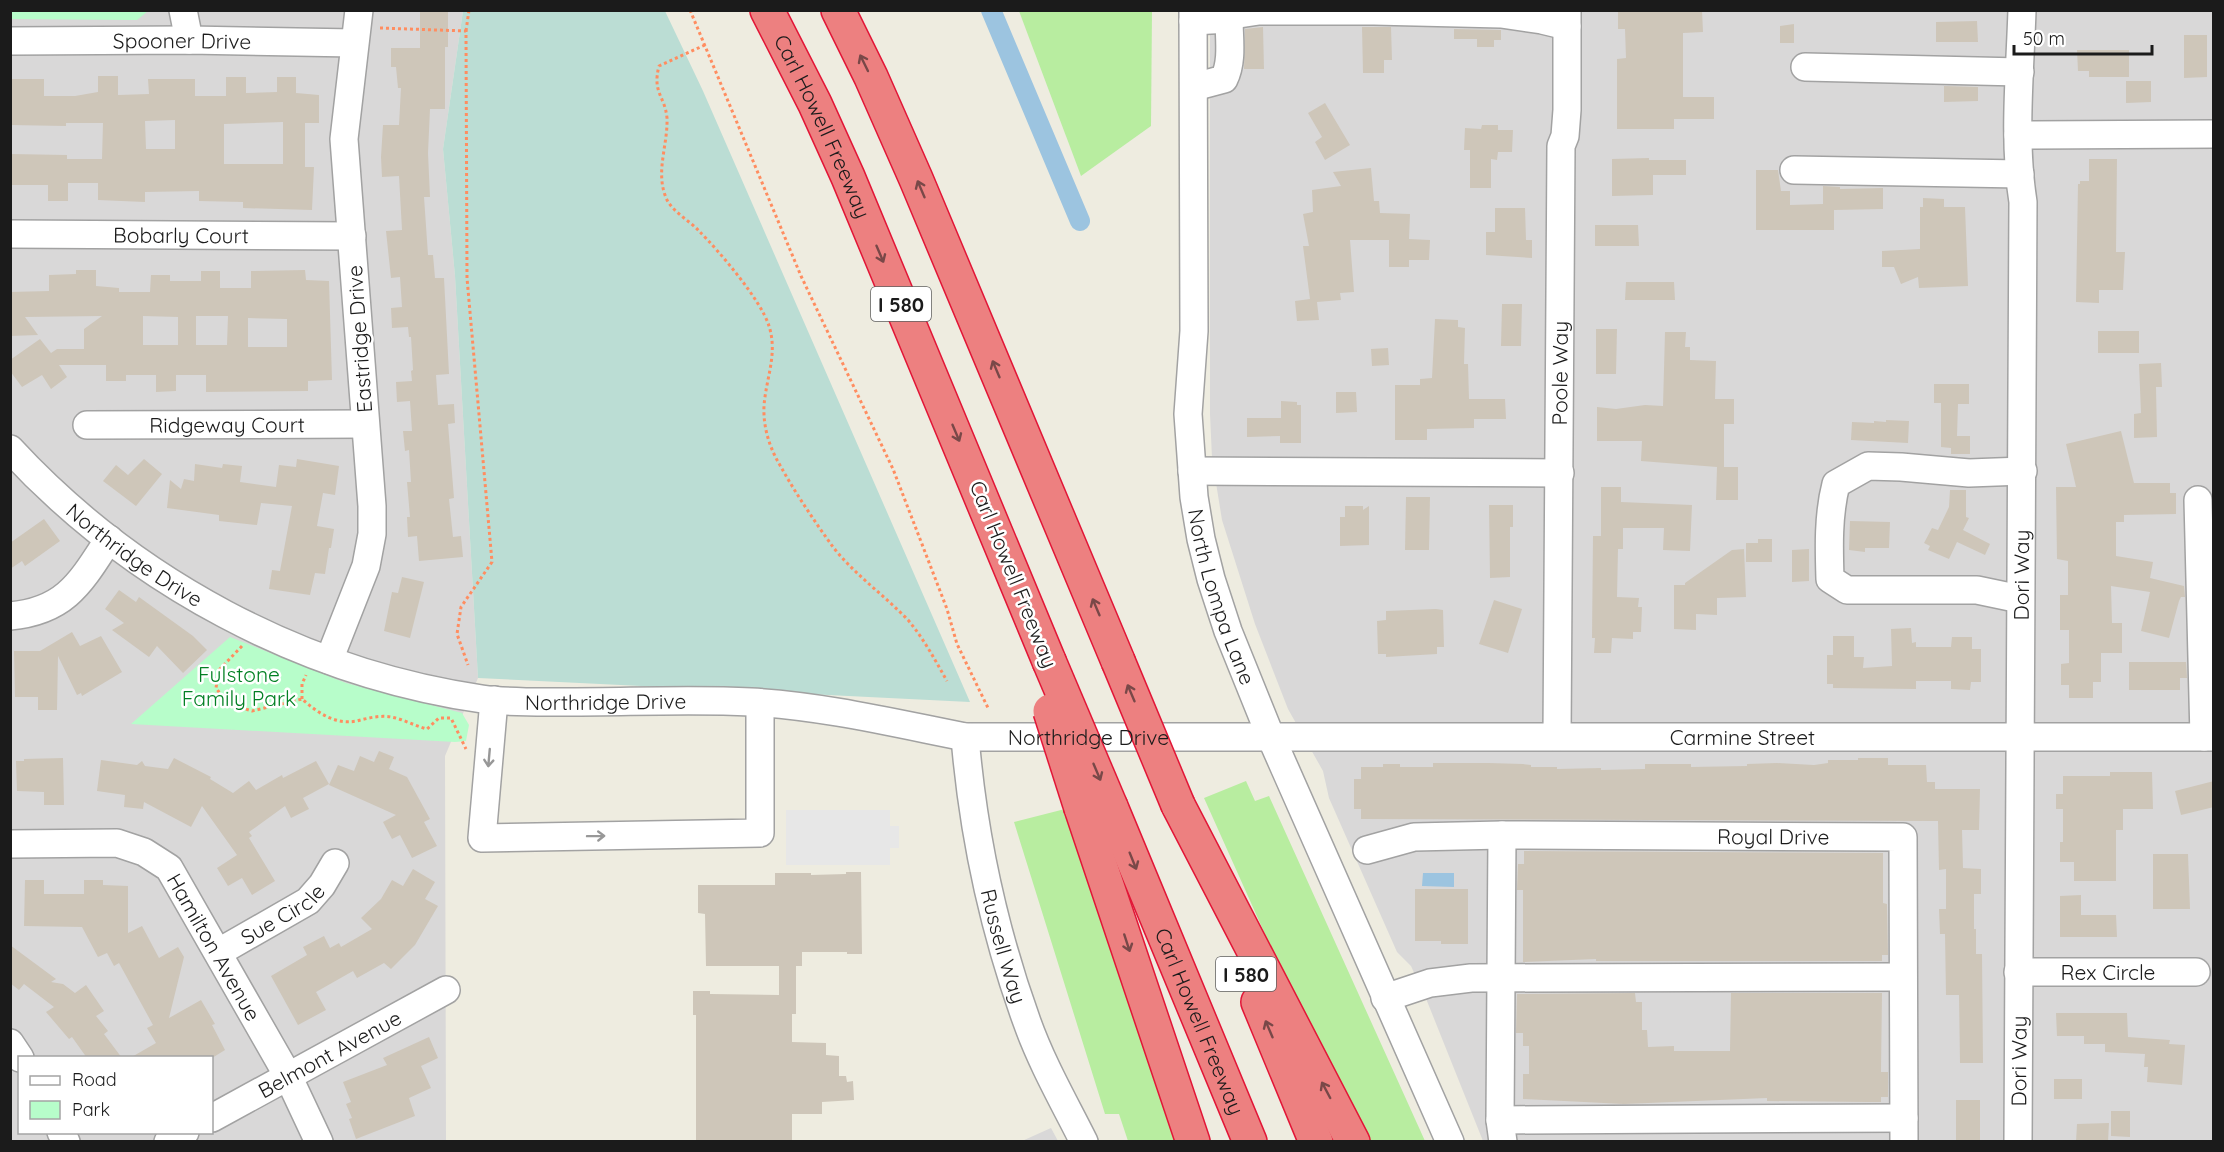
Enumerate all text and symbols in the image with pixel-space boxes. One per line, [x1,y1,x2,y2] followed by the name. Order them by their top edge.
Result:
[2014,18,2152,56] scale bar
[113,27,251,54] street label: Spooner Drive
[2023,27,2065,50] text: 50 m
[769,30,877,222] street label: Carl Howell Freeway
[857,54,869,72] one-way arrow
[915,181,926,199] one-way arrow
[113,222,249,248] street label: Bobarly Court
[875,244,886,263] one-way arrow
[341,264,377,414] street label: Eastridge Drive
[871,287,931,321] road number: I 580
[1546,321,1573,425] street label: Poole Way
[990,360,1001,379] one-way arrow
[149,411,305,438] street label: Ridgeway Court
[951,424,962,442] one-way arrow
[965,477,1063,671] street label: Carl Howell Freeway
[61,497,207,612] street label: Northridge Drive
[1183,507,1261,688] street label: North Lompa Lane
[2008,529,2034,621] street label: Dori Way
[1089,598,1100,616] one-way arrow
[182,661,296,711] park label: Fulstone Family Park
[1125,685,1137,703] one-way arrow
[525,688,686,715] street label: Northridge Drive
[1008,724,1169,750] street label: Northridge Drive
[1670,724,1815,750] street label: Carmine Street
[483,748,494,767] one-way arrow
[1092,763,1103,781] one-way arrow
[1717,823,1830,850] street label: Royal Drive
[586,830,606,842] one-way arrow
[1128,851,1139,870] one-way arrow
[162,868,267,1025] street label: Hamilton Avenue
[236,878,330,950] street label: Sue Circle
[976,886,1032,1007] street label: Russell Way
[1150,924,1250,1118] street label: Carl Howell Freeway
[1122,933,1133,952] one-way arrow
[1216,957,1276,991] road number: I 580
[2061,959,2155,985] street label: Rex Circle
[254,1004,406,1103] street label: Belmont Avenue
[2005,1015,2032,1107] street label: Dori Way
[1263,1021,1274,1039] one-way arrow
[18,1056,213,1134] legend
[72,1068,117,1091] text: Road
[1320,1082,1332,1099] one-way arrow
[72,1098,110,1121] text: Park

